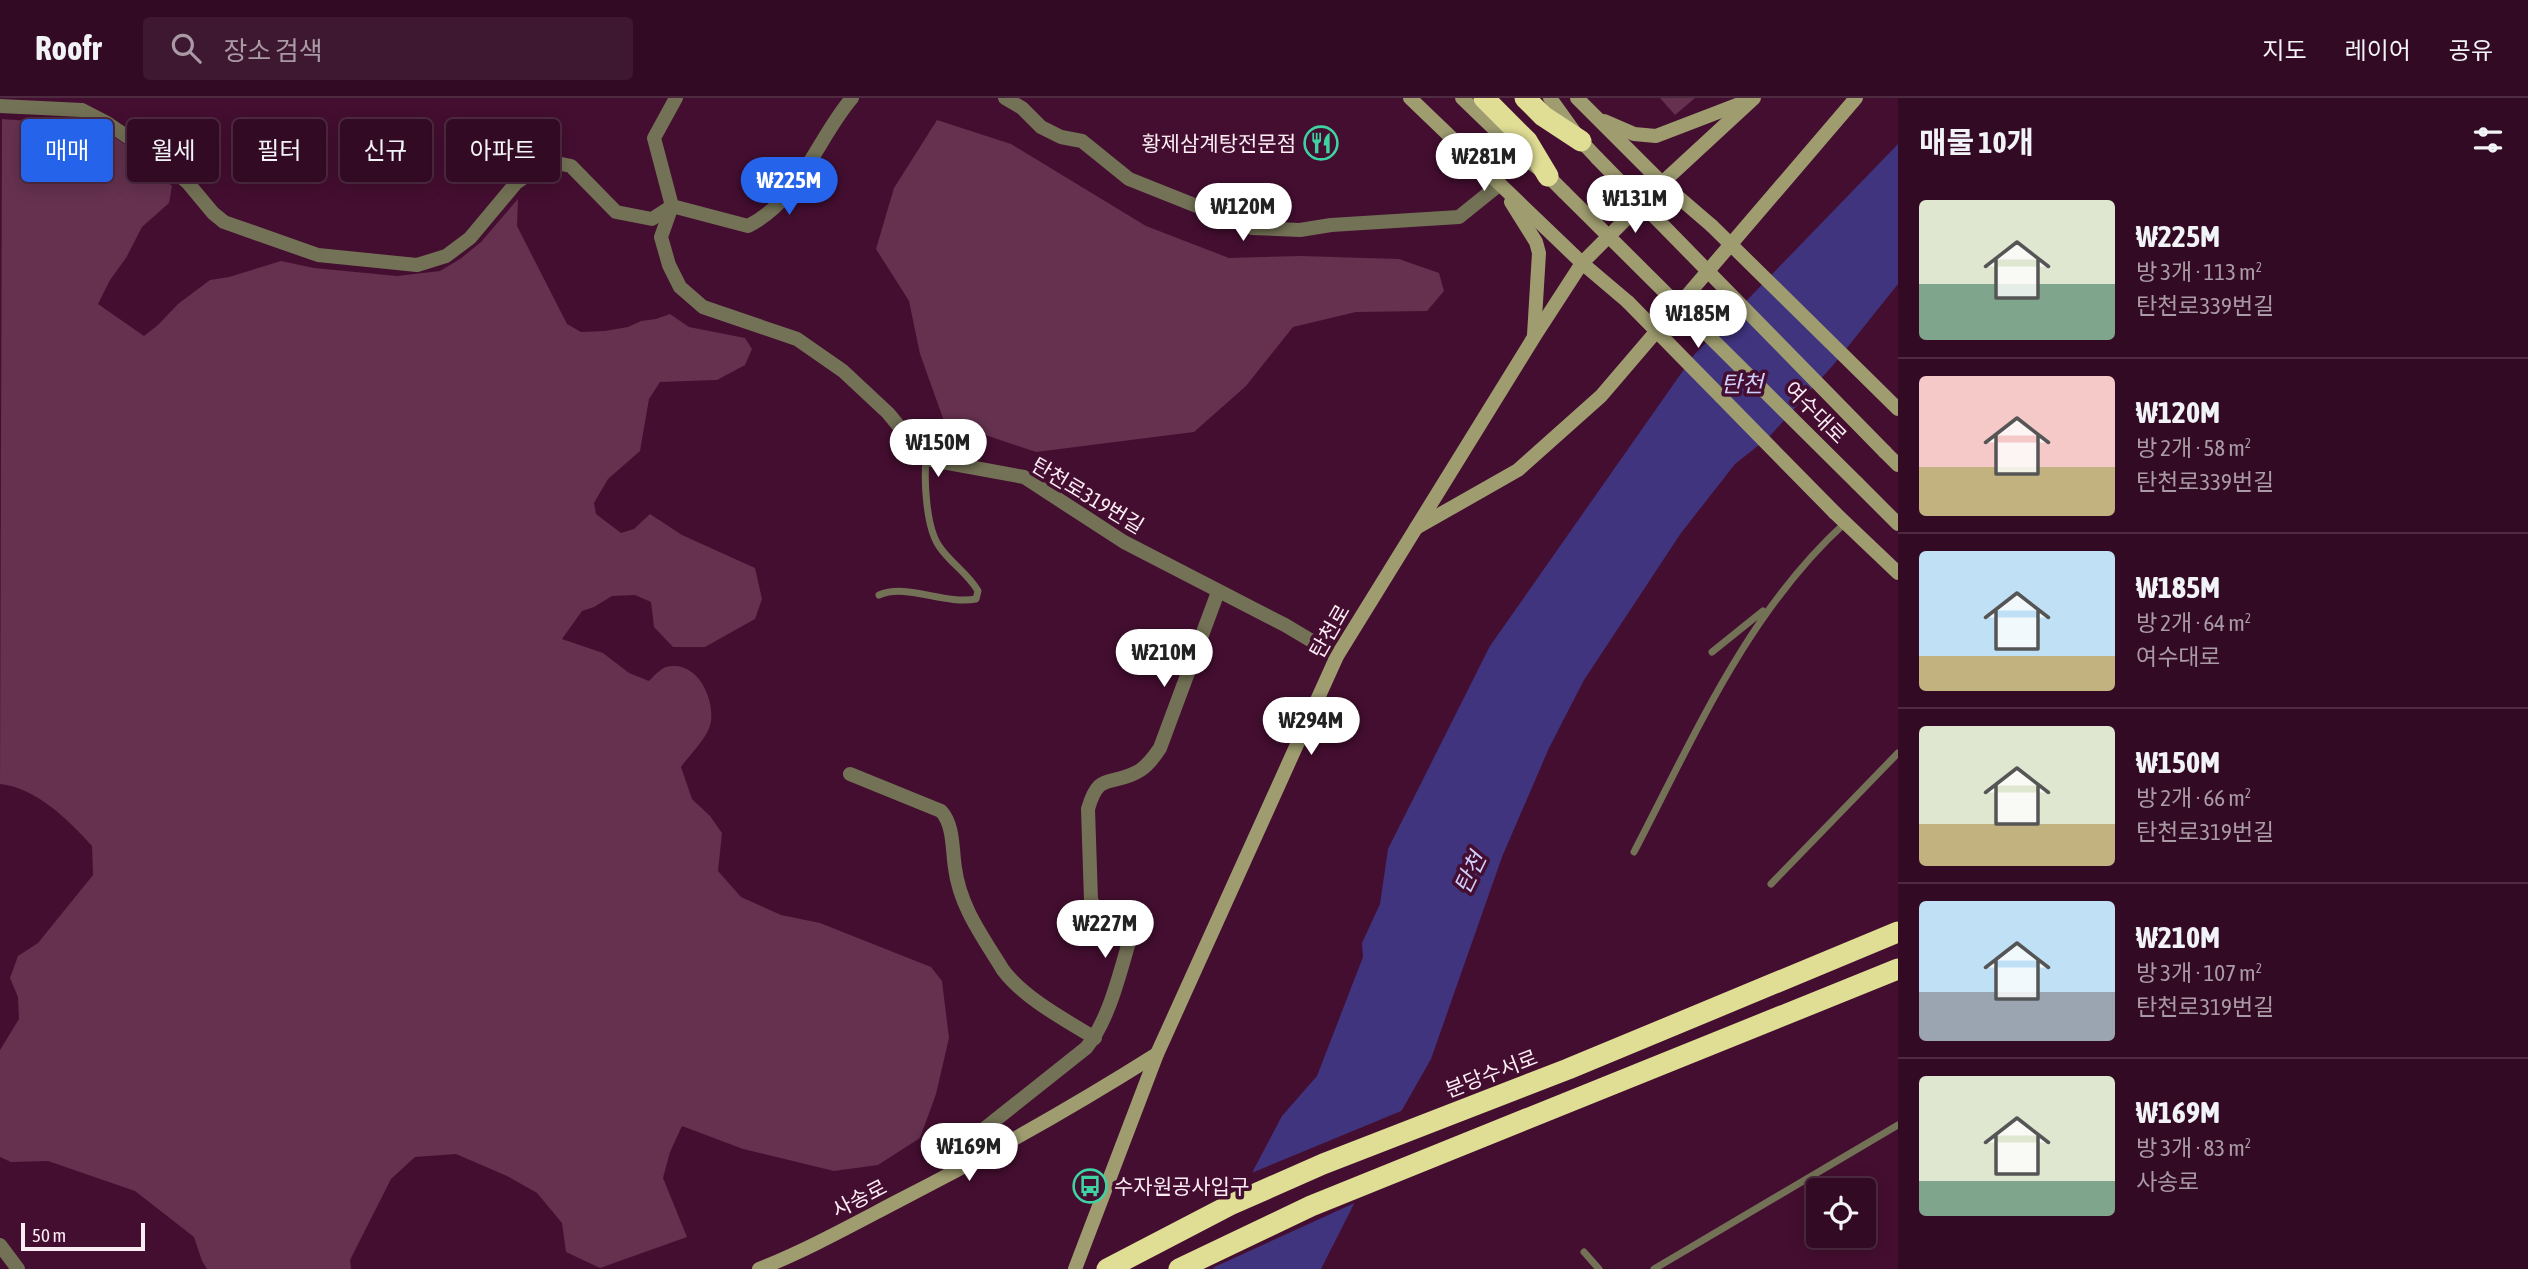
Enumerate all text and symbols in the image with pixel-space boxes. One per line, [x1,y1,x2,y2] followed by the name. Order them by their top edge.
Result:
[143,17,633,80] search box
[35,29,101,67] text: Roofr
[167,29,205,67] icon: search
[223,36,323,66] text: 장소 검색
[2262,37,2307,64] text: 지도
[2345,37,2411,64] text: 레이어
[2449,37,2493,64] text: 공유
[21,119,113,182] chip: 매매
[127,119,219,182] chip: 월세
[233,119,326,182] chip: 필터
[340,119,432,182] chip: 신규
[446,119,560,182] chip: 아파트
[2469,121,2507,159] icon: filters
[1302,124,1340,162] restaurant icon: 황제삼계탕전문점
[1919,125,2034,159] text: 매물 10개
[1141,131,1296,155] place label: 황제삼계탕전문점
[1435,134,1533,193] pin: ₩281M
[1452,143,1516,169] text: ₩281M
[740,158,838,217] pin: ₩225M
[757,167,821,193] text: ₩225M
[1586,176,1684,235] pin: ₩131M
[1194,184,1292,243] pin: ₩120M
[1603,185,1667,211] text: ₩131M
[1211,193,1275,219] text: ₩120M
[2136,219,2220,253] text: ₩225M
[1975,228,2059,312] icon: home
[2136,259,2262,285] text: 방 3개 · 113 m²
[1649,290,1747,350] pin: ₩185M
[2136,293,2274,319] text: 탄천로339번길
[1666,300,1730,326] text: ₩185M
[1721,371,1766,397] water label: 탄천
[1780,376,1852,448] street label: 여수대로
[2136,395,2220,429] text: ₩120M
[1975,404,2059,488] icon: home
[889,420,987,479] pin: ₩150M
[906,429,970,455] text: ₩150M
[2136,435,2251,461] text: 방 2개 · 58 m²
[1028,452,1148,538] street label: 탄천로319번길
[2136,469,2274,495] text: 탄천로339번길
[2136,570,2220,604] text: ₩185M
[1975,579,2059,663] icon: home
[1304,600,1354,662] street label: 탄천로
[2136,610,2251,636] text: 방 2개 · 64 m²
[1115,630,1213,689] pin: ₩210M
[1132,639,1196,665] text: ₩210M
[2136,644,2221,670] text: 여수대로
[1262,698,1360,757] pin: ₩294M
[1279,707,1343,733] text: ₩294M
[2136,745,2220,779] text: ₩150M
[1975,754,2059,838] icon: home
[2136,785,2251,811] text: 방 2개 · 66 m²
[2136,819,2274,845] text: 탄천로319번길
[1449,846,1492,898] water label: 탄천
[1056,900,1154,960] pin: ₩227M
[1073,910,1137,936] text: ₩227M
[2136,920,2220,954] text: ₩210M
[1975,929,2059,1013] icon: home
[2136,960,2262,986] text: 방 3개 · 107 m²
[2136,994,2274,1020] text: 탄천로319번길
[1442,1044,1540,1102] street label: 분당수서로
[2136,1095,2220,1129] text: ₩169M
[1975,1104,2059,1188] icon: home
[920,1124,1018,1183] pin: ₩169M
[937,1133,1001,1159] text: ₩169M
[2136,1135,2251,1161] text: 방 3개 · 83 m²
[1071,1167,1109,1205] bus stop icon: 수자원공사입구
[2136,1169,2199,1195] text: 사송로
[828,1174,890,1222] street label: 사송로
[1114,1174,1249,1198] place label: 수자원공사입구
[1806,1178,1876,1248] map controls
[1806,1178,1876,1248] button: locate
[21,1220,145,1252] scale bar
[32,1224,66,1246] text: 50 m

